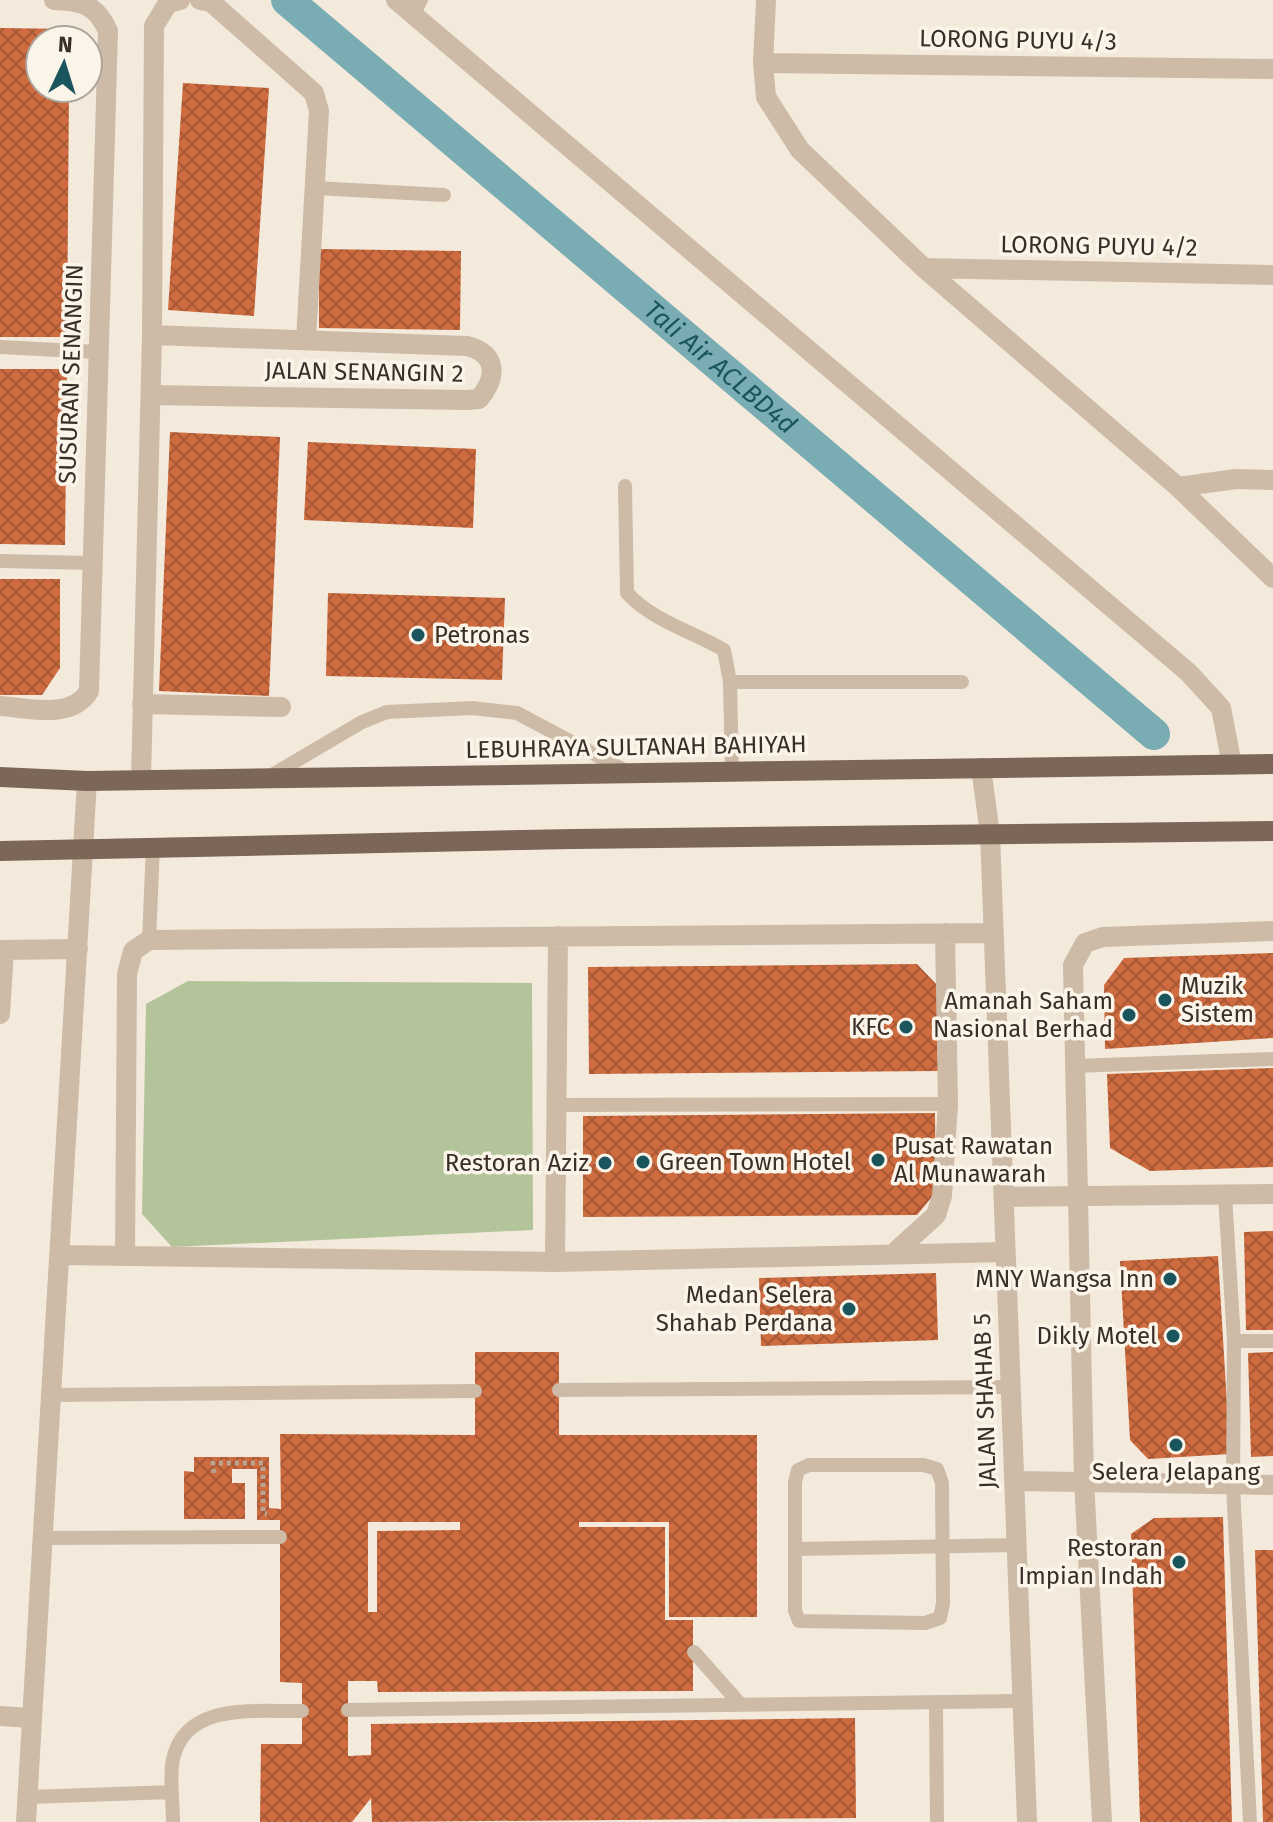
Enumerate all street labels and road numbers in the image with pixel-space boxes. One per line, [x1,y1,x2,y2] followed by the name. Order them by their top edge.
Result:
[919,24,1117,56] street label: LORONG PUYU 4/3
[1000,230,1198,262] street label: LORONG PUYU 4/2
[53,264,89,484] street label: SUSURAN SENANGIN
[264,356,464,388] street label: JALAN SENANGIN 2
[465,730,807,764] street label: LEBUHRAYA SULTANAH BAHIYAH
[968,1313,1002,1489] street label: JALAN SHAHAB 5

